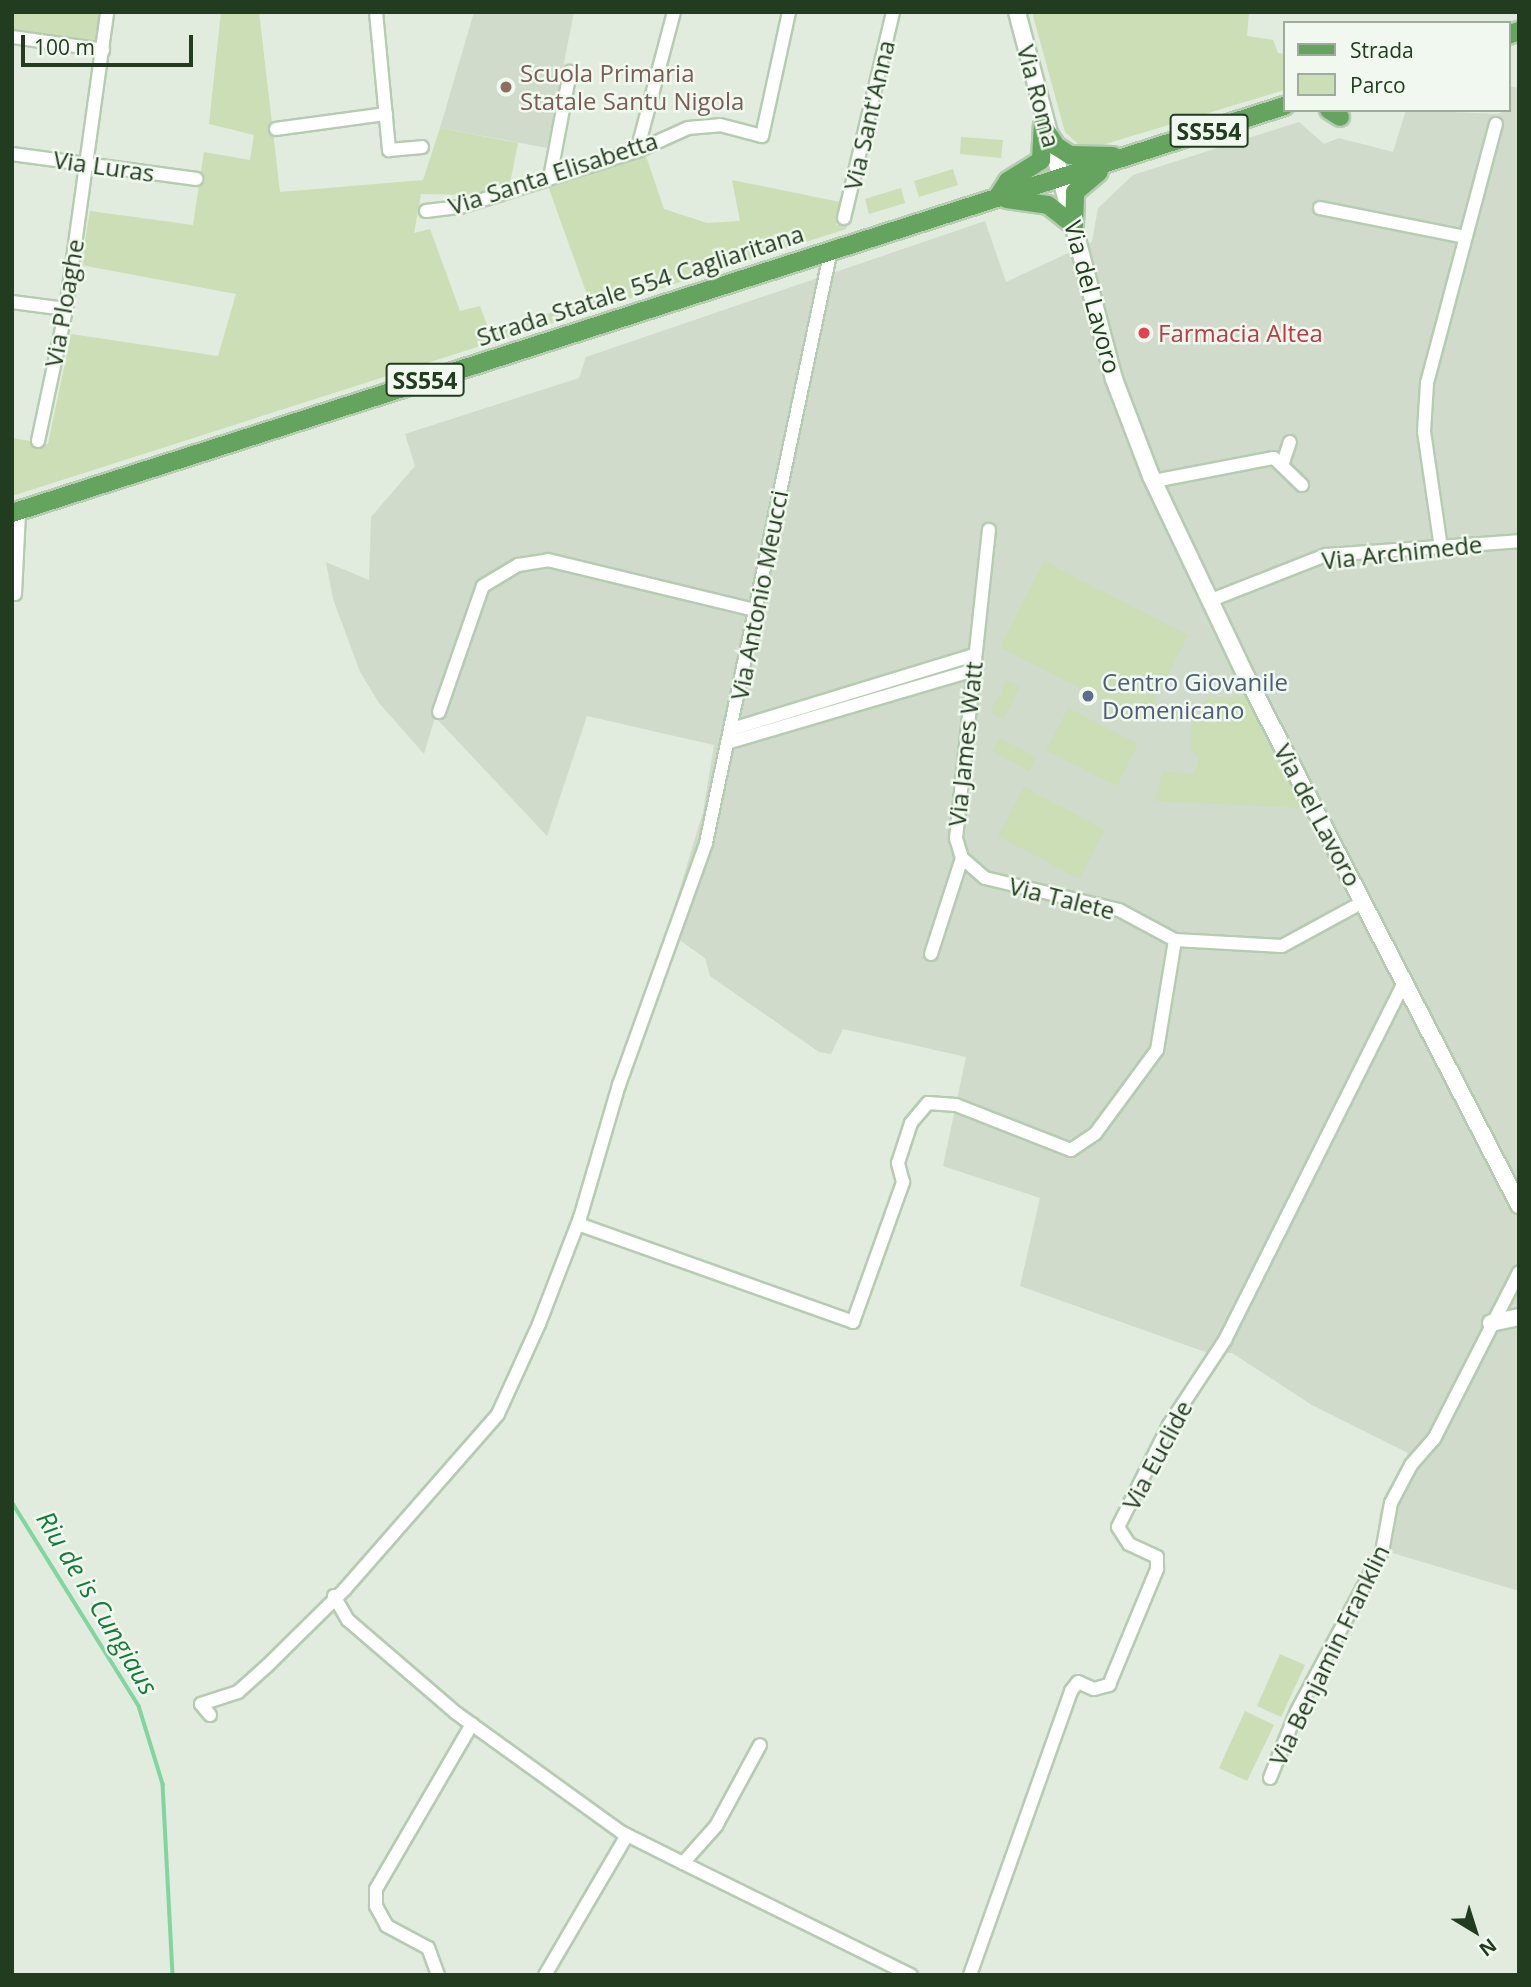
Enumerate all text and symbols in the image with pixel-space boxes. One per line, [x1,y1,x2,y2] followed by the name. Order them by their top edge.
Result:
[24,21,196,65] scale bar
[1282,21,1510,112] legend
[34,33,95,61] text: 100 m
[1350,36,1414,64] text: Strada
[838,37,900,193] street label: Via Sant'Anna
[1012,42,1066,150] street label: Via Roma
[520,59,744,115] place label: Scuola Primaria Statale Santu Nigola
[1350,71,1406,99] text: Parco
[498,79,514,95] marker: Scuola Primaria Statale Santu Nigola
[1169,112,1249,150] road number: SS554
[445,126,661,220] street label: Via Santa Elisabetta
[52,145,156,187] street label: Via Luras
[1059,217,1127,377] street label: Via del Lavoro
[473,218,807,352] street label: Strada Statale 554 Cagliaritana
[39,237,89,369] street label: Via Ploaghe
[1158,319,1323,347] place label: Farmacia Altea
[1136,325,1152,341] marker: Farmacia Altea
[385,360,465,400] road number: SS554
[725,488,793,702] street label: Via Antonio Meucci
[1320,529,1484,575] street label: Via Archimede
[942,660,988,828] street label: Via James Watt
[1102,668,1288,724] place label: Centro Giovanile Domenicano
[1080,688,1096,704] marker: Centro Giovanile Domenicano
[1268,739,1368,891] street label: Via del Lavoro
[1006,871,1118,925] street label: Via Talete
[1116,1395,1198,1515] street label: Via Euclide
[30,1506,164,1700] water label: Riu de is Cungiaus
[1263,1540,1395,1770] street label: Via Benjamin Franklin
[1440,1896,1510,1966] north arrow
[1474,1933,1502,1963] text: N

